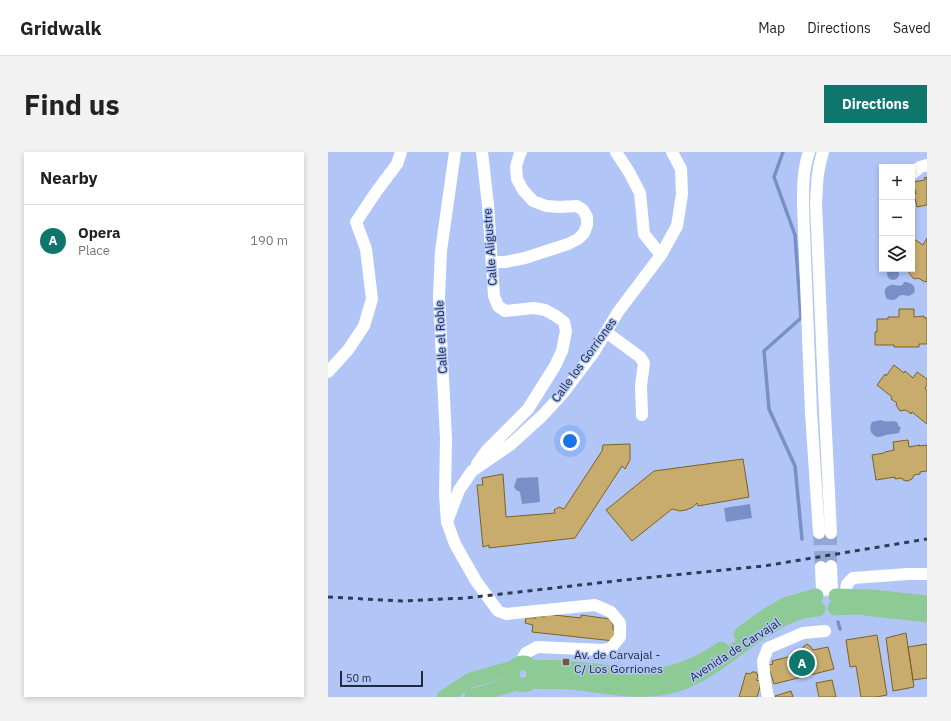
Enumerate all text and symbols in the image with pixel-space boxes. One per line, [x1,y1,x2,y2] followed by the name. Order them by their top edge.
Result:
[20,16,102,40] text: Gridwalk
[758,19,785,37] text: Map
[807,19,871,37] text: Directions
[893,19,931,37] text: Saved
[824,85,927,123] button: Directions
[24,86,120,123] text: Find us
[879,164,915,272] map controls
[879,164,915,200] button: +
[40,167,98,189] text: Nearby
[879,200,915,236] button: −
[479,207,500,286] street label: Calle Aligustre
[78,223,121,242] text: Opera
[49,232,57,249] text: A
[250,232,288,249] text: 190 m
[879,236,915,272] button: layers
[78,242,110,259] text: Place
[431,300,450,374] street label: Calle el Roble
[548,314,620,405] street label: Calle los Gorriones
[560,431,580,451] your location
[686,615,783,685] street label: Avenida de Carvajal
[574,647,663,676] place label: Av. de Carvajal - C/ Los Gorriones
[789,648,815,678] pin: A
[561,657,571,667] marker: Av. de Carvajal - C/ Los Gorriones
[340,669,423,688] scale bar
[346,671,371,685] text: 50 m

